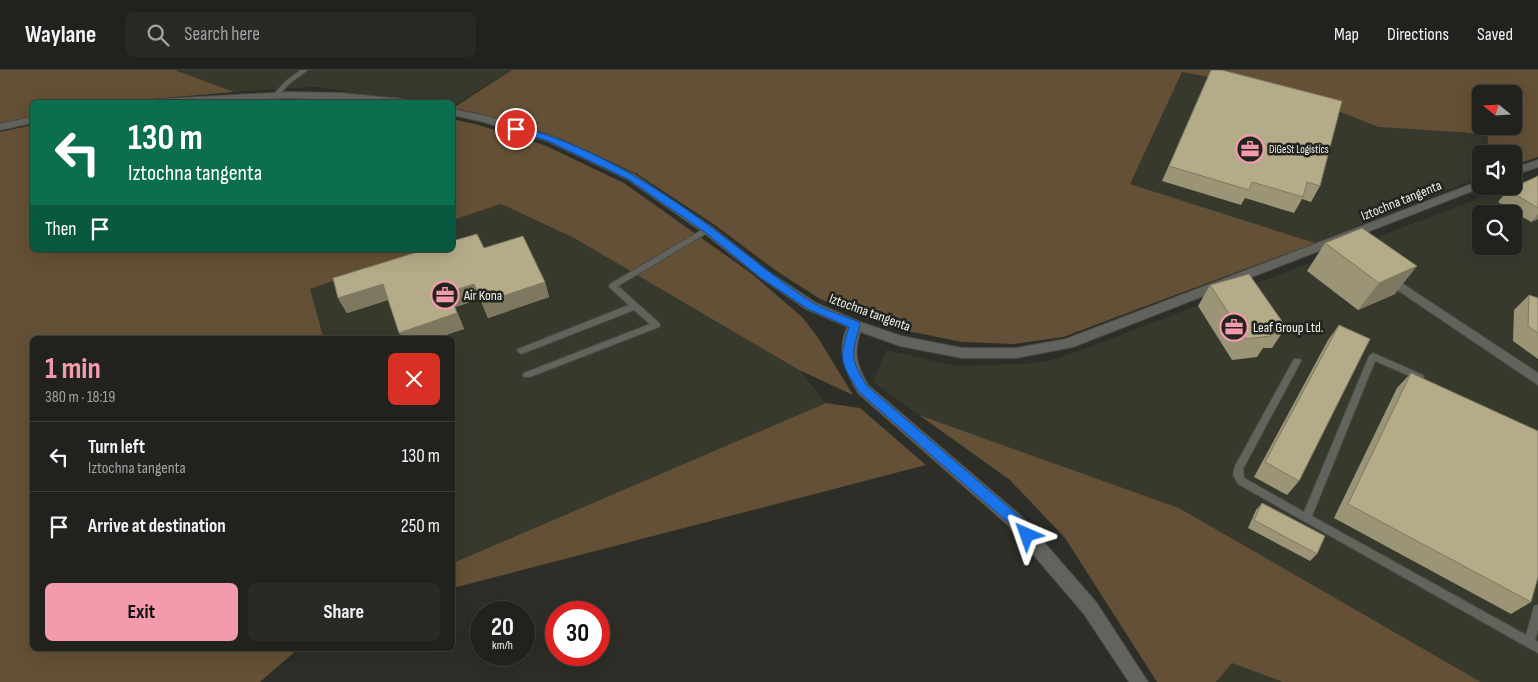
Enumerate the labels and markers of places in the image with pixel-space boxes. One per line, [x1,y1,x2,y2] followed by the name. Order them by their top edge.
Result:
[495,108,537,150] pin
[1235,134,1265,164] office icon: DiGeSt Logistics
[1269,143,1329,156] place label: DiGeSt Logistics
[430,280,460,310] office icon: Air Kona
[463,287,502,304] place label: Air Kona
[1219,312,1249,342] office icon: Leaf Group Ltd.
[1253,319,1323,336] place label: Leaf Group Ltd.

